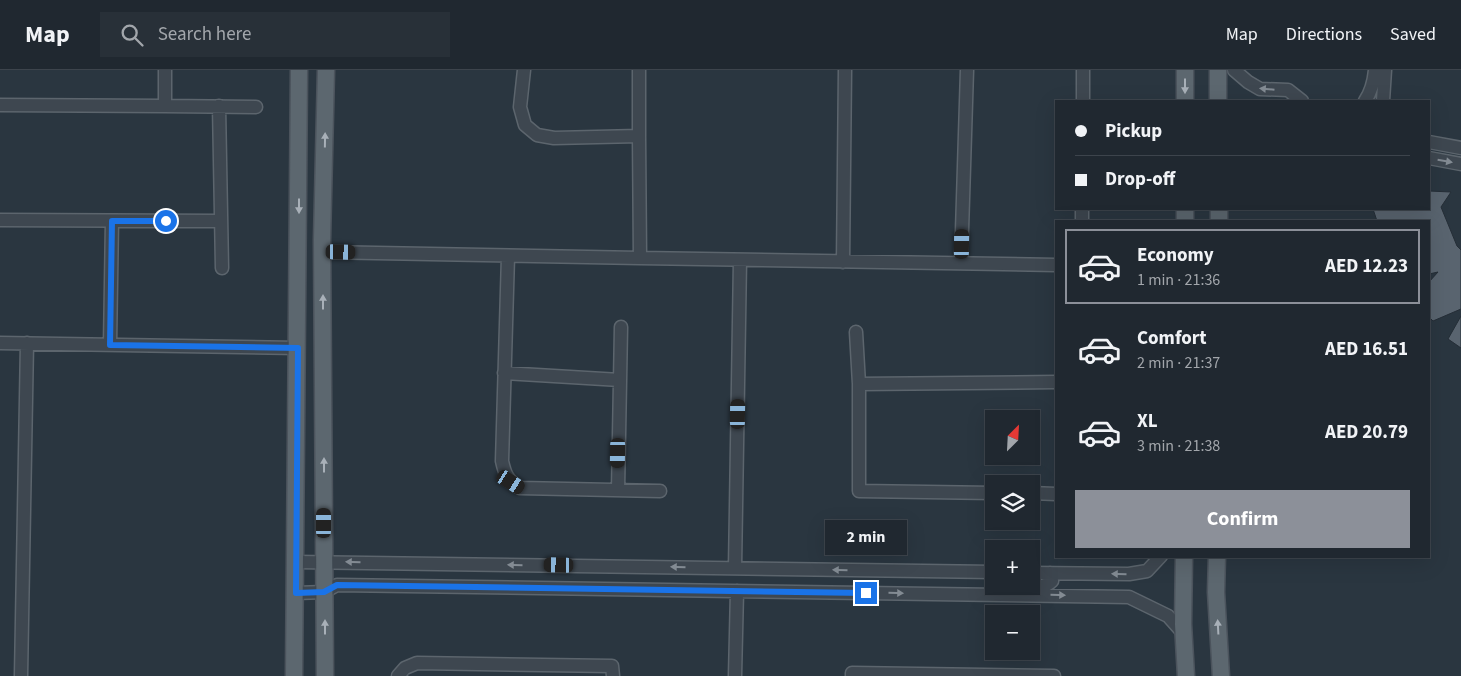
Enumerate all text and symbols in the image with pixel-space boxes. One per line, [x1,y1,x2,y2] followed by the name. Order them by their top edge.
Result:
[100,12,450,57] search box
[25,17,70,52] text: Map
[118,21,146,49] icon: search
[158,21,251,48] text: Search here
[1226,22,1258,47] text: Map
[1286,22,1362,47] text: Directions
[1390,22,1436,47] text: Saved
[1181,78,1189,94] one-way arrow
[1259,84,1275,92] one-way arrow
[1105,118,1162,145] text: Pickup
[321,132,329,148] one-way arrow
[1437,157,1453,165] one-way arrow
[1105,166,1175,193] text: Drop-off
[294,198,302,214] one-way arrow
[155,210,177,232] route start
[954,229,969,259] car
[1137,242,1214,269] text: Economy
[325,244,356,260] car
[1077,244,1122,289] icon: car
[1325,253,1408,280] text: AED 12.23
[1137,269,1220,291] text: 1 min · 21:36
[319,294,327,310] one-way arrow
[1137,325,1207,352] text: Comfort
[1077,327,1122,372] icon: car
[1325,336,1408,363] text: AED 16.51
[1137,352,1220,374] text: 2 min · 21:37
[730,399,745,429] car
[1137,408,1158,435] text: XL
[985,410,1040,465] north arrow
[985,410,1040,660] map controls
[1077,410,1122,455] icon: car
[1325,419,1408,446] text: AED 20.79
[1137,435,1220,457] text: 3 min · 21:38
[610,438,625,468] car
[320,457,328,473] one-way arrow
[494,468,527,496] car
[985,475,1040,530] button: layers
[1075,490,1410,548] button: Confirm
[316,508,331,538] car
[825,520,907,556] callout: 2 min
[847,526,885,548] text: 2 min
[985,540,1040,595] button: +
[543,557,574,573] car
[344,558,360,566] one-way arrow
[507,561,523,569] one-way arrow
[669,563,685,571] one-way arrow
[832,566,848,574] one-way arrow
[1111,570,1127,578] one-way arrow
[855,582,877,604] route end
[888,589,904,597] one-way arrow
[1051,592,1067,600] one-way arrow
[985,605,1040,660] button: −
[321,619,329,635] one-way arrow
[1214,619,1222,635] one-way arrow

